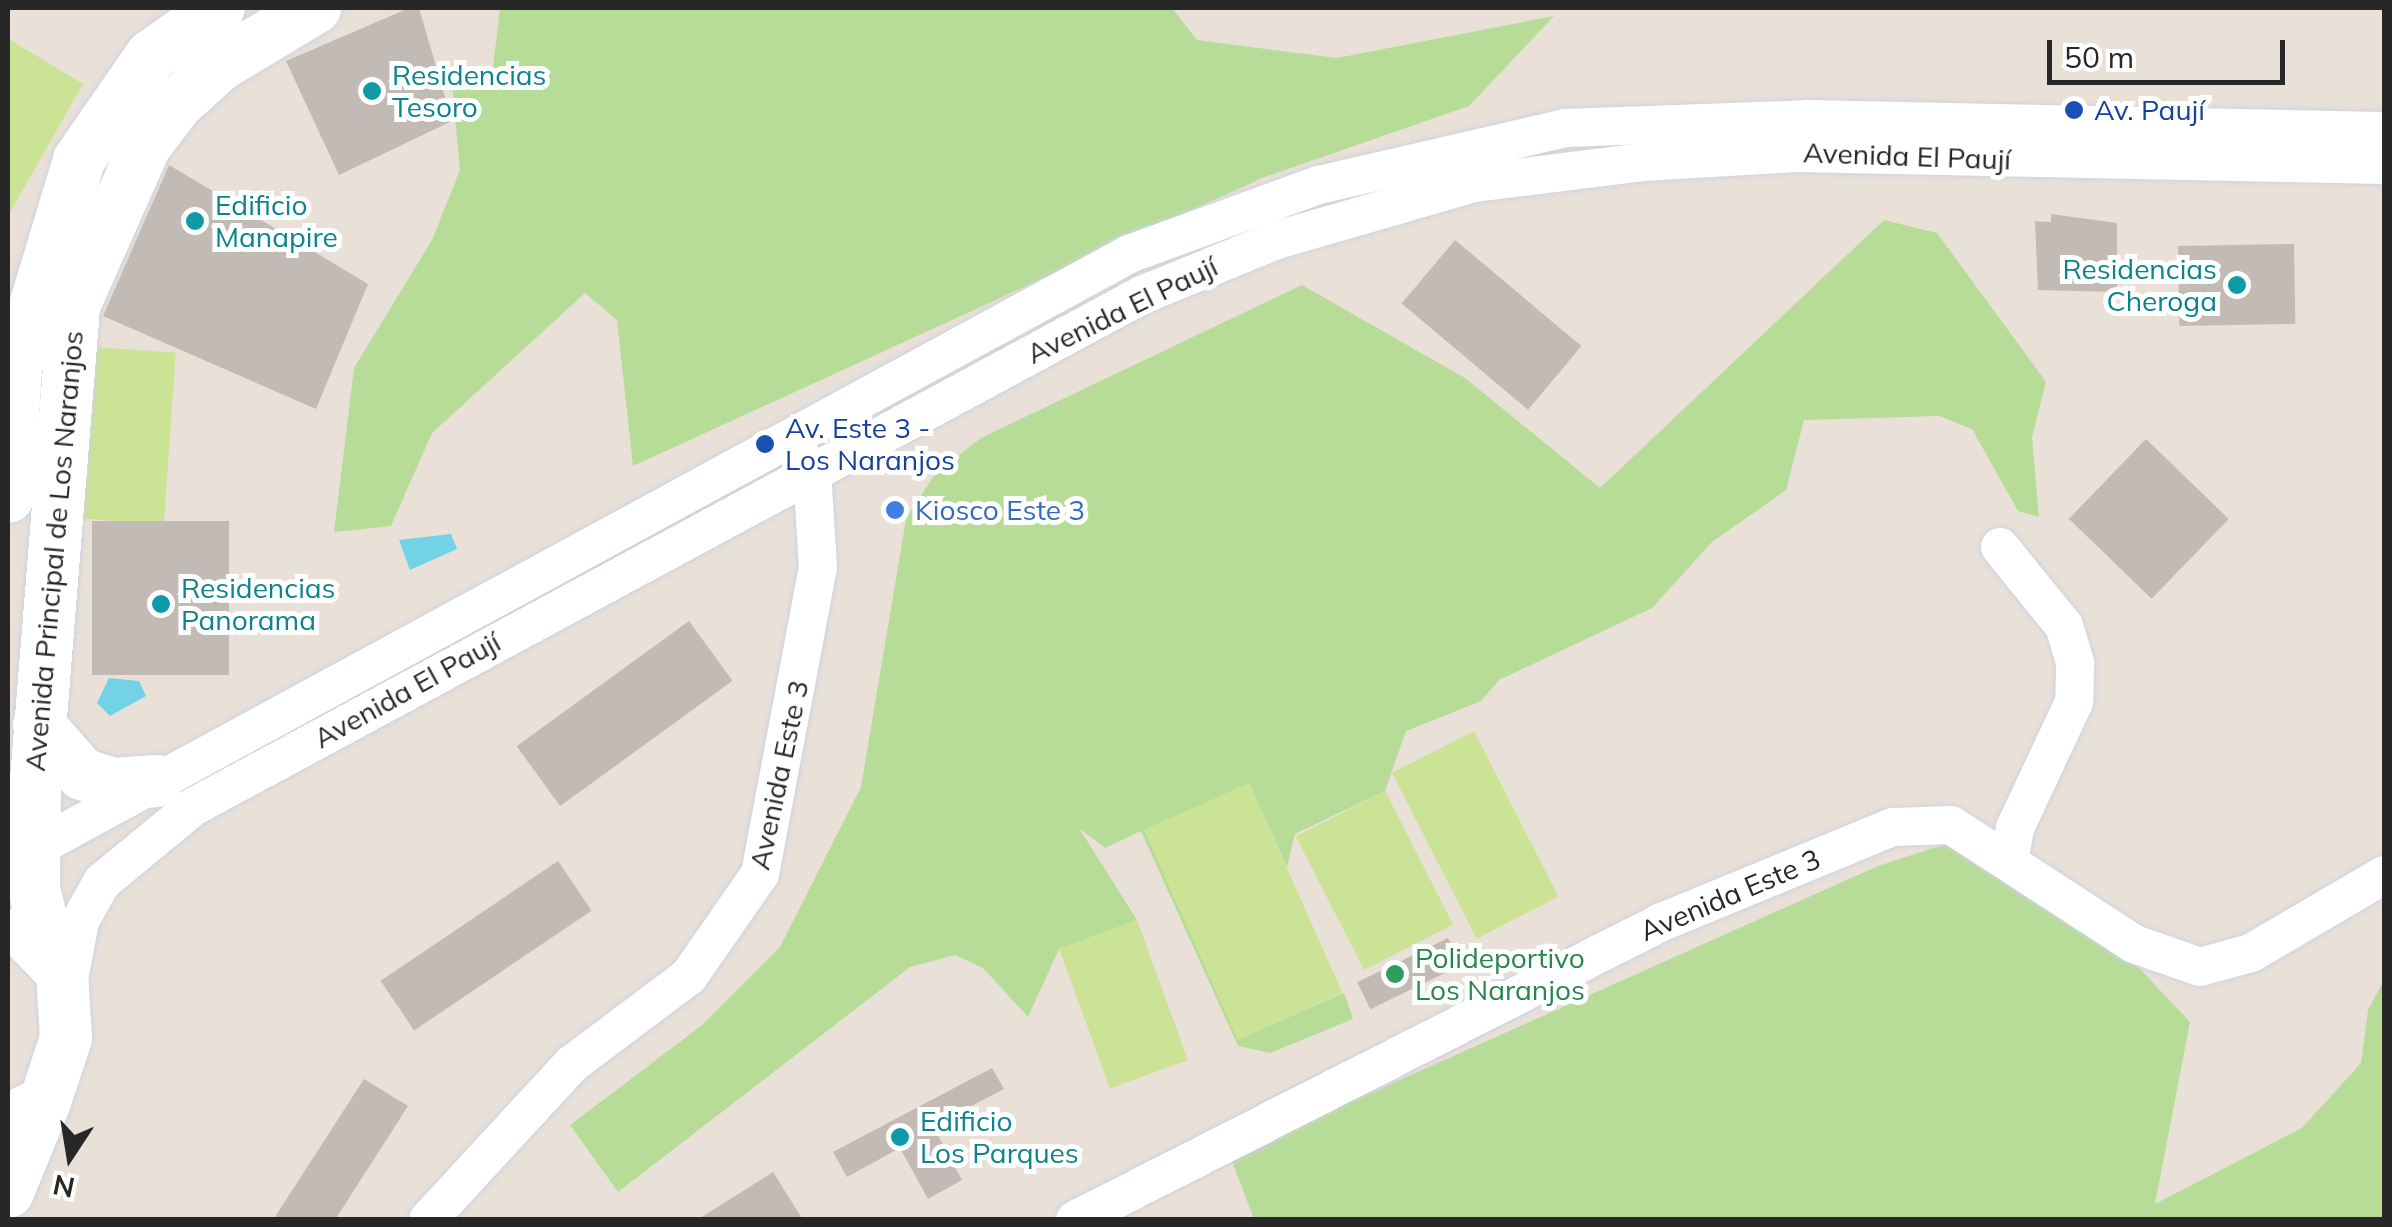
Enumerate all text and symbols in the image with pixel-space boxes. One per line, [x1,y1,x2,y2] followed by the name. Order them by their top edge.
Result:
[2052,20,2290,82] scale bar
[2064,38,2134,76] text: 50 m
[392,58,546,124] place label: Residencias Tesoro
[361,80,383,102] marker: Residencias Tesoro
[2094,93,2205,127] place label: Av. Paují
[2063,99,2085,121] marker: Av. Paují
[1802,136,2012,176] street label: Avenida El Paují
[215,188,338,254] place label: Edificio Manapire
[184,210,206,232] marker: Edificio Manapire
[1021,249,1223,371] street label: Avenida El Paují
[2063,252,2217,318] place label: Residencias Cheroga
[2226,274,2248,296] marker: Residencias Cheroga
[18,329,90,773] street label: Avenida Principal de Los Naranjos
[785,411,955,477] place label: Av. Este 3 - Los Naranjos
[754,433,776,455] marker: Av. Este 3 - Los Naranjos
[915,493,1085,527] place label: Kiosco Este 3
[884,499,906,521] marker: Kiosco Este 3
[181,571,335,637] place label: Residencias Panorama
[150,593,172,615] marker: Residencias Panorama
[308,625,506,755] street label: Avenida El Paují
[743,677,815,873] street label: Avenida Este 3
[1635,842,1825,948] street label: Avenida Este 3
[1415,941,1585,1007] place label: Polideportivo Los Naranjos
[1384,963,1406,985] marker: Polideportivo Los Naranjos
[920,1104,1079,1170] place label: Edificio Los Parques
[20,1107,120,1207] north arrow
[889,1126,911,1148] marker: Edificio Los Parques
[50,1168,78,1206] text: N

